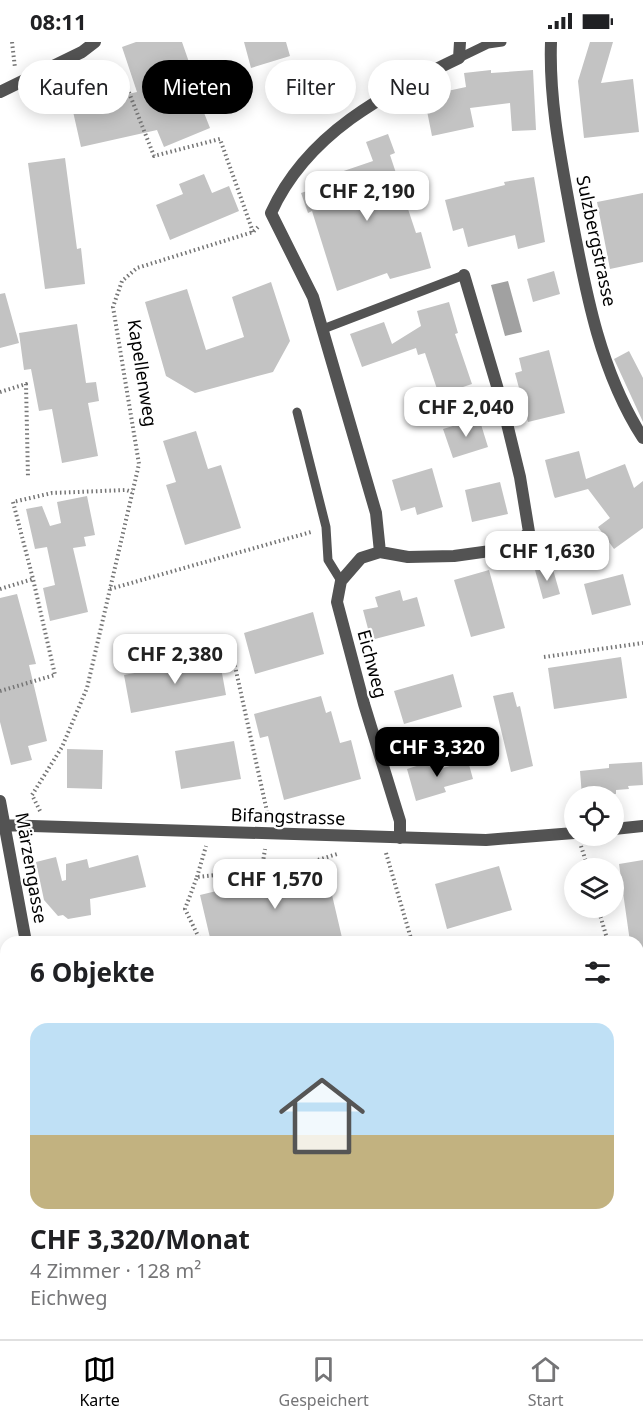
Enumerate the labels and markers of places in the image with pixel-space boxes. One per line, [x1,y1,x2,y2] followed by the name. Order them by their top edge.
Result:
[298,171,436,222] pin: CHF 2,190
[397,387,535,438] pin: CHF 2,040
[478,531,616,582] pin: CHF 1,630
[106,634,244,685] pin: CHF 2,380
[368,727,506,778] pin: CHF 3,320
[206,859,344,910] pin: CHF 1,570

